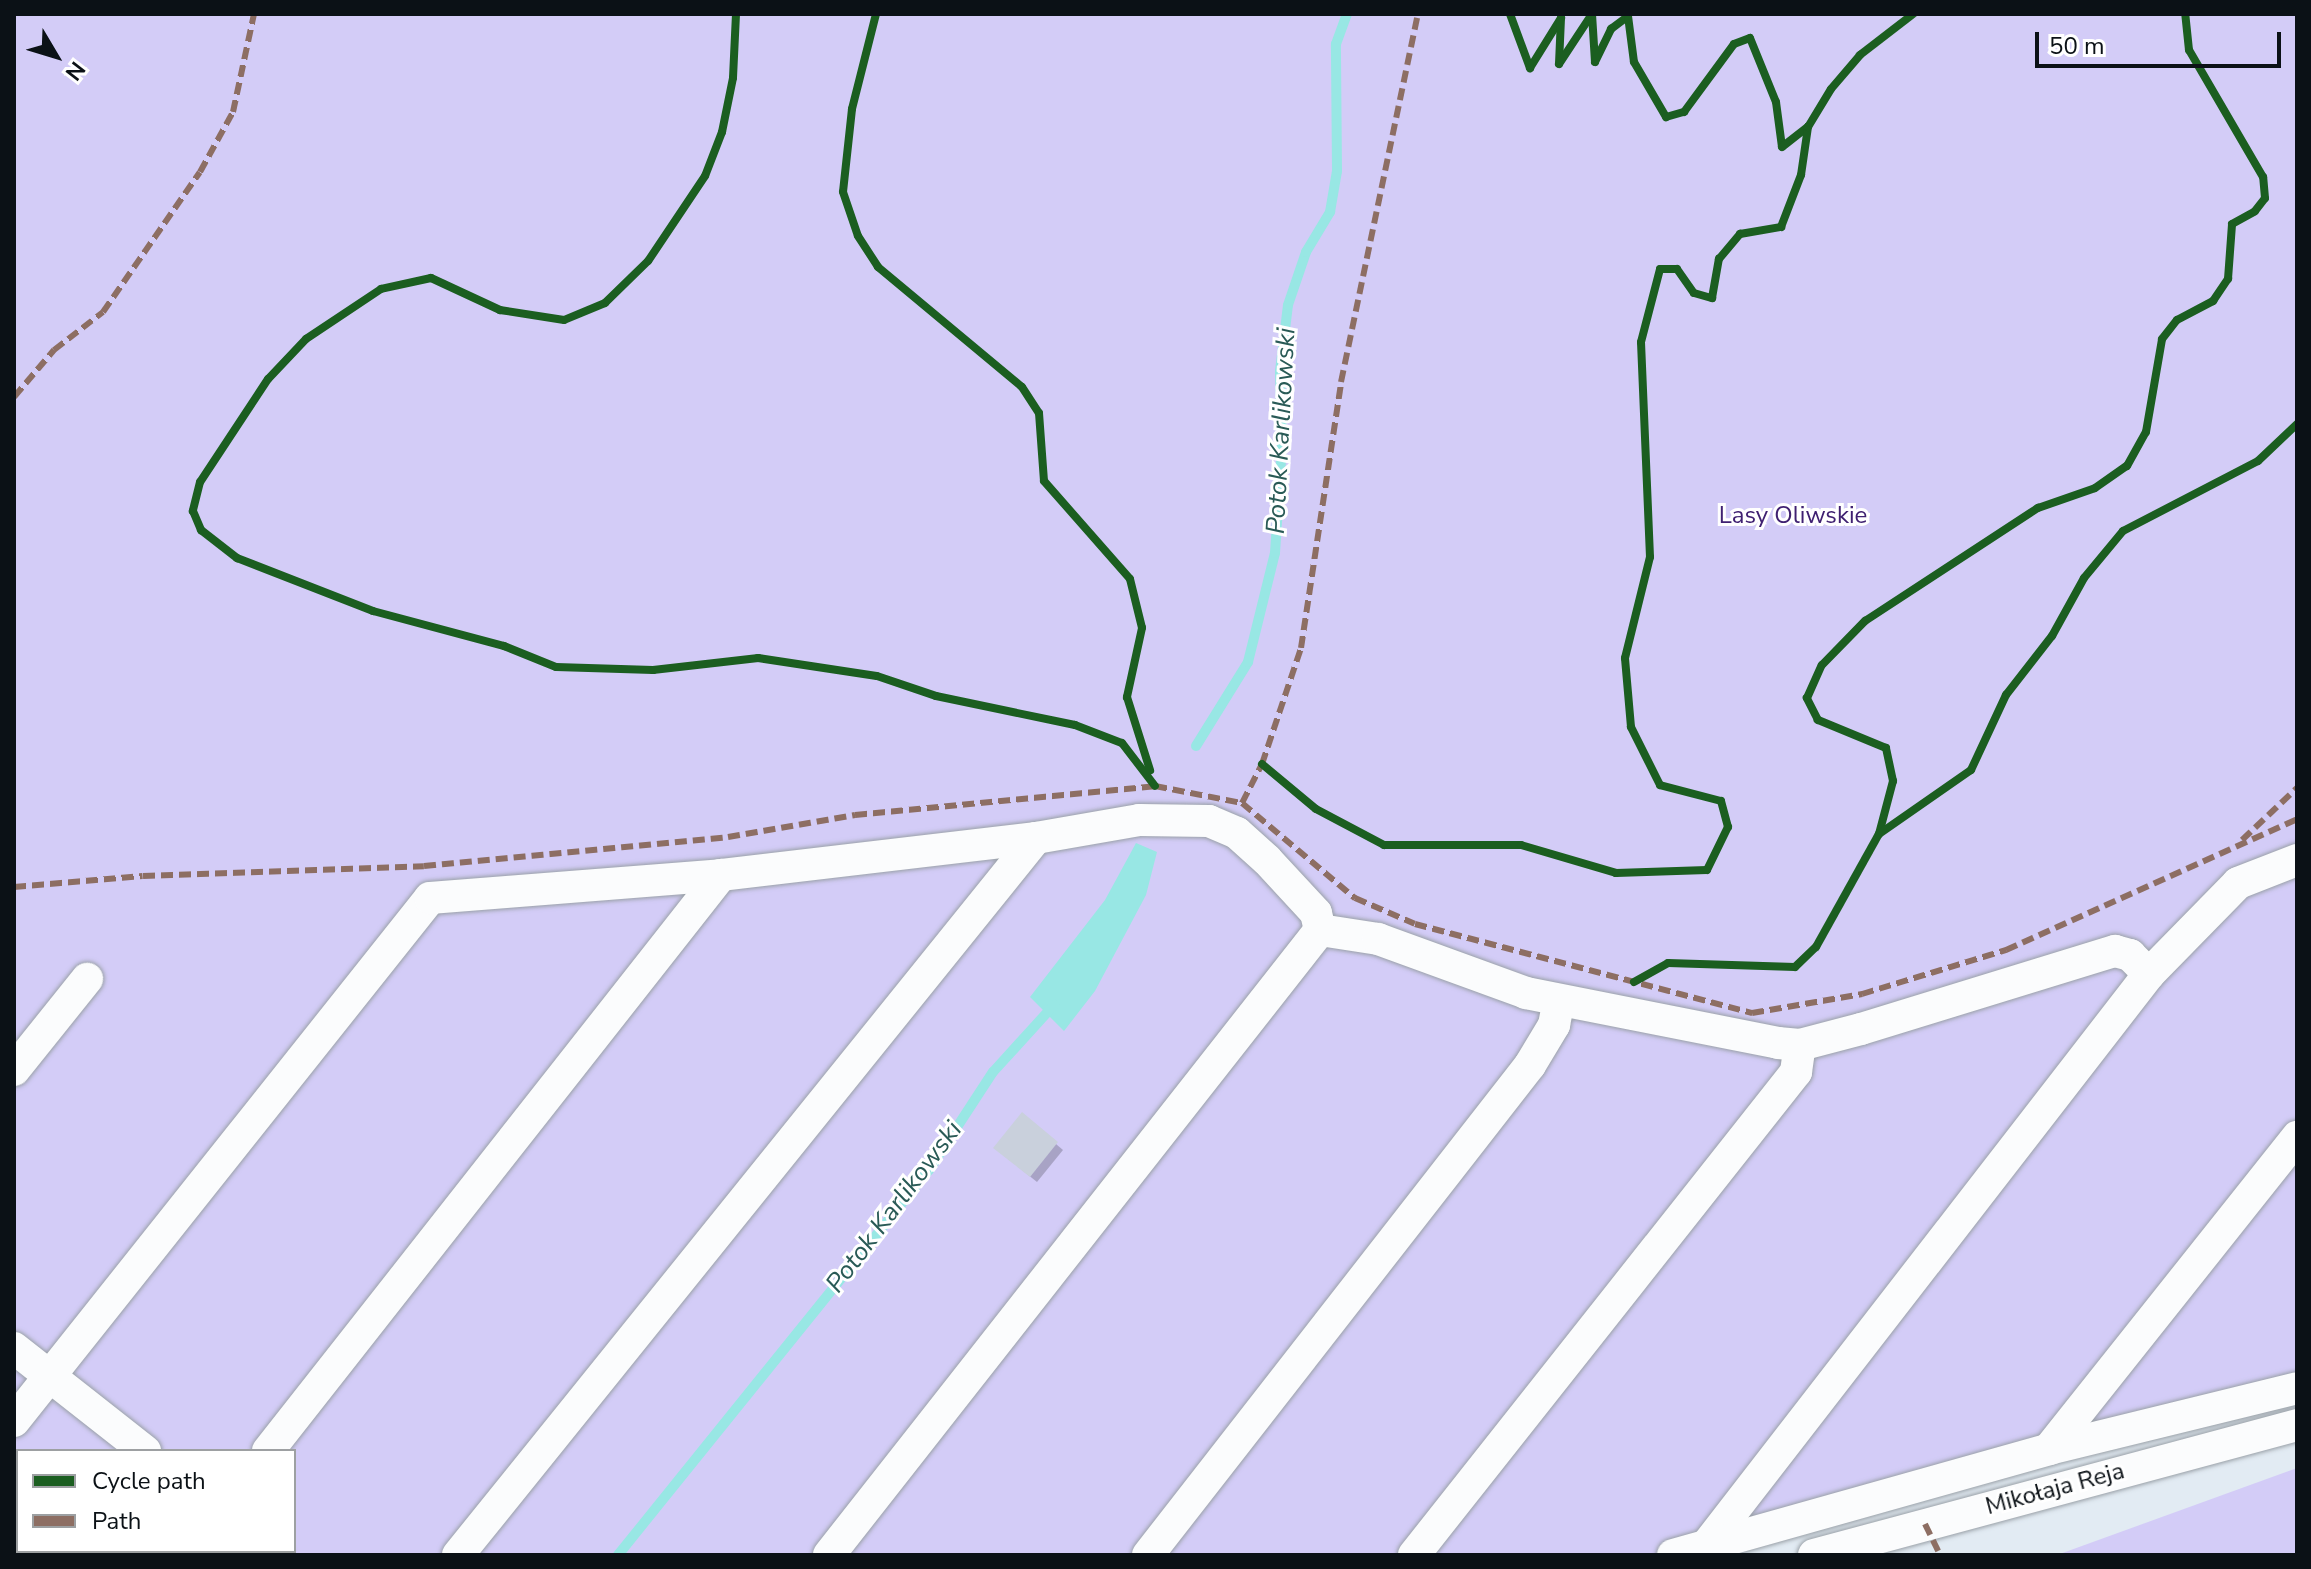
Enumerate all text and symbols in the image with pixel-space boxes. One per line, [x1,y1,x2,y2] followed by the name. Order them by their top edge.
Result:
[16,16,96,96] north arrow
[2039,16,2285,66] scale bar
[2049,30,2105,62] text: 50 m
[58,55,92,86] text: N
[1260,327,1302,535] water label: Potok Karlikowski
[1719,502,1867,530] park label: Lasy Oliwskie
[819,1115,969,1299] water label: Potok Karlikowski
[16,1449,296,1553] legend
[1982,1457,2128,1521] street label: Mikołaja Reja
[92,1465,206,1497] text: Cycle path
[92,1505,141,1537] text: Path

